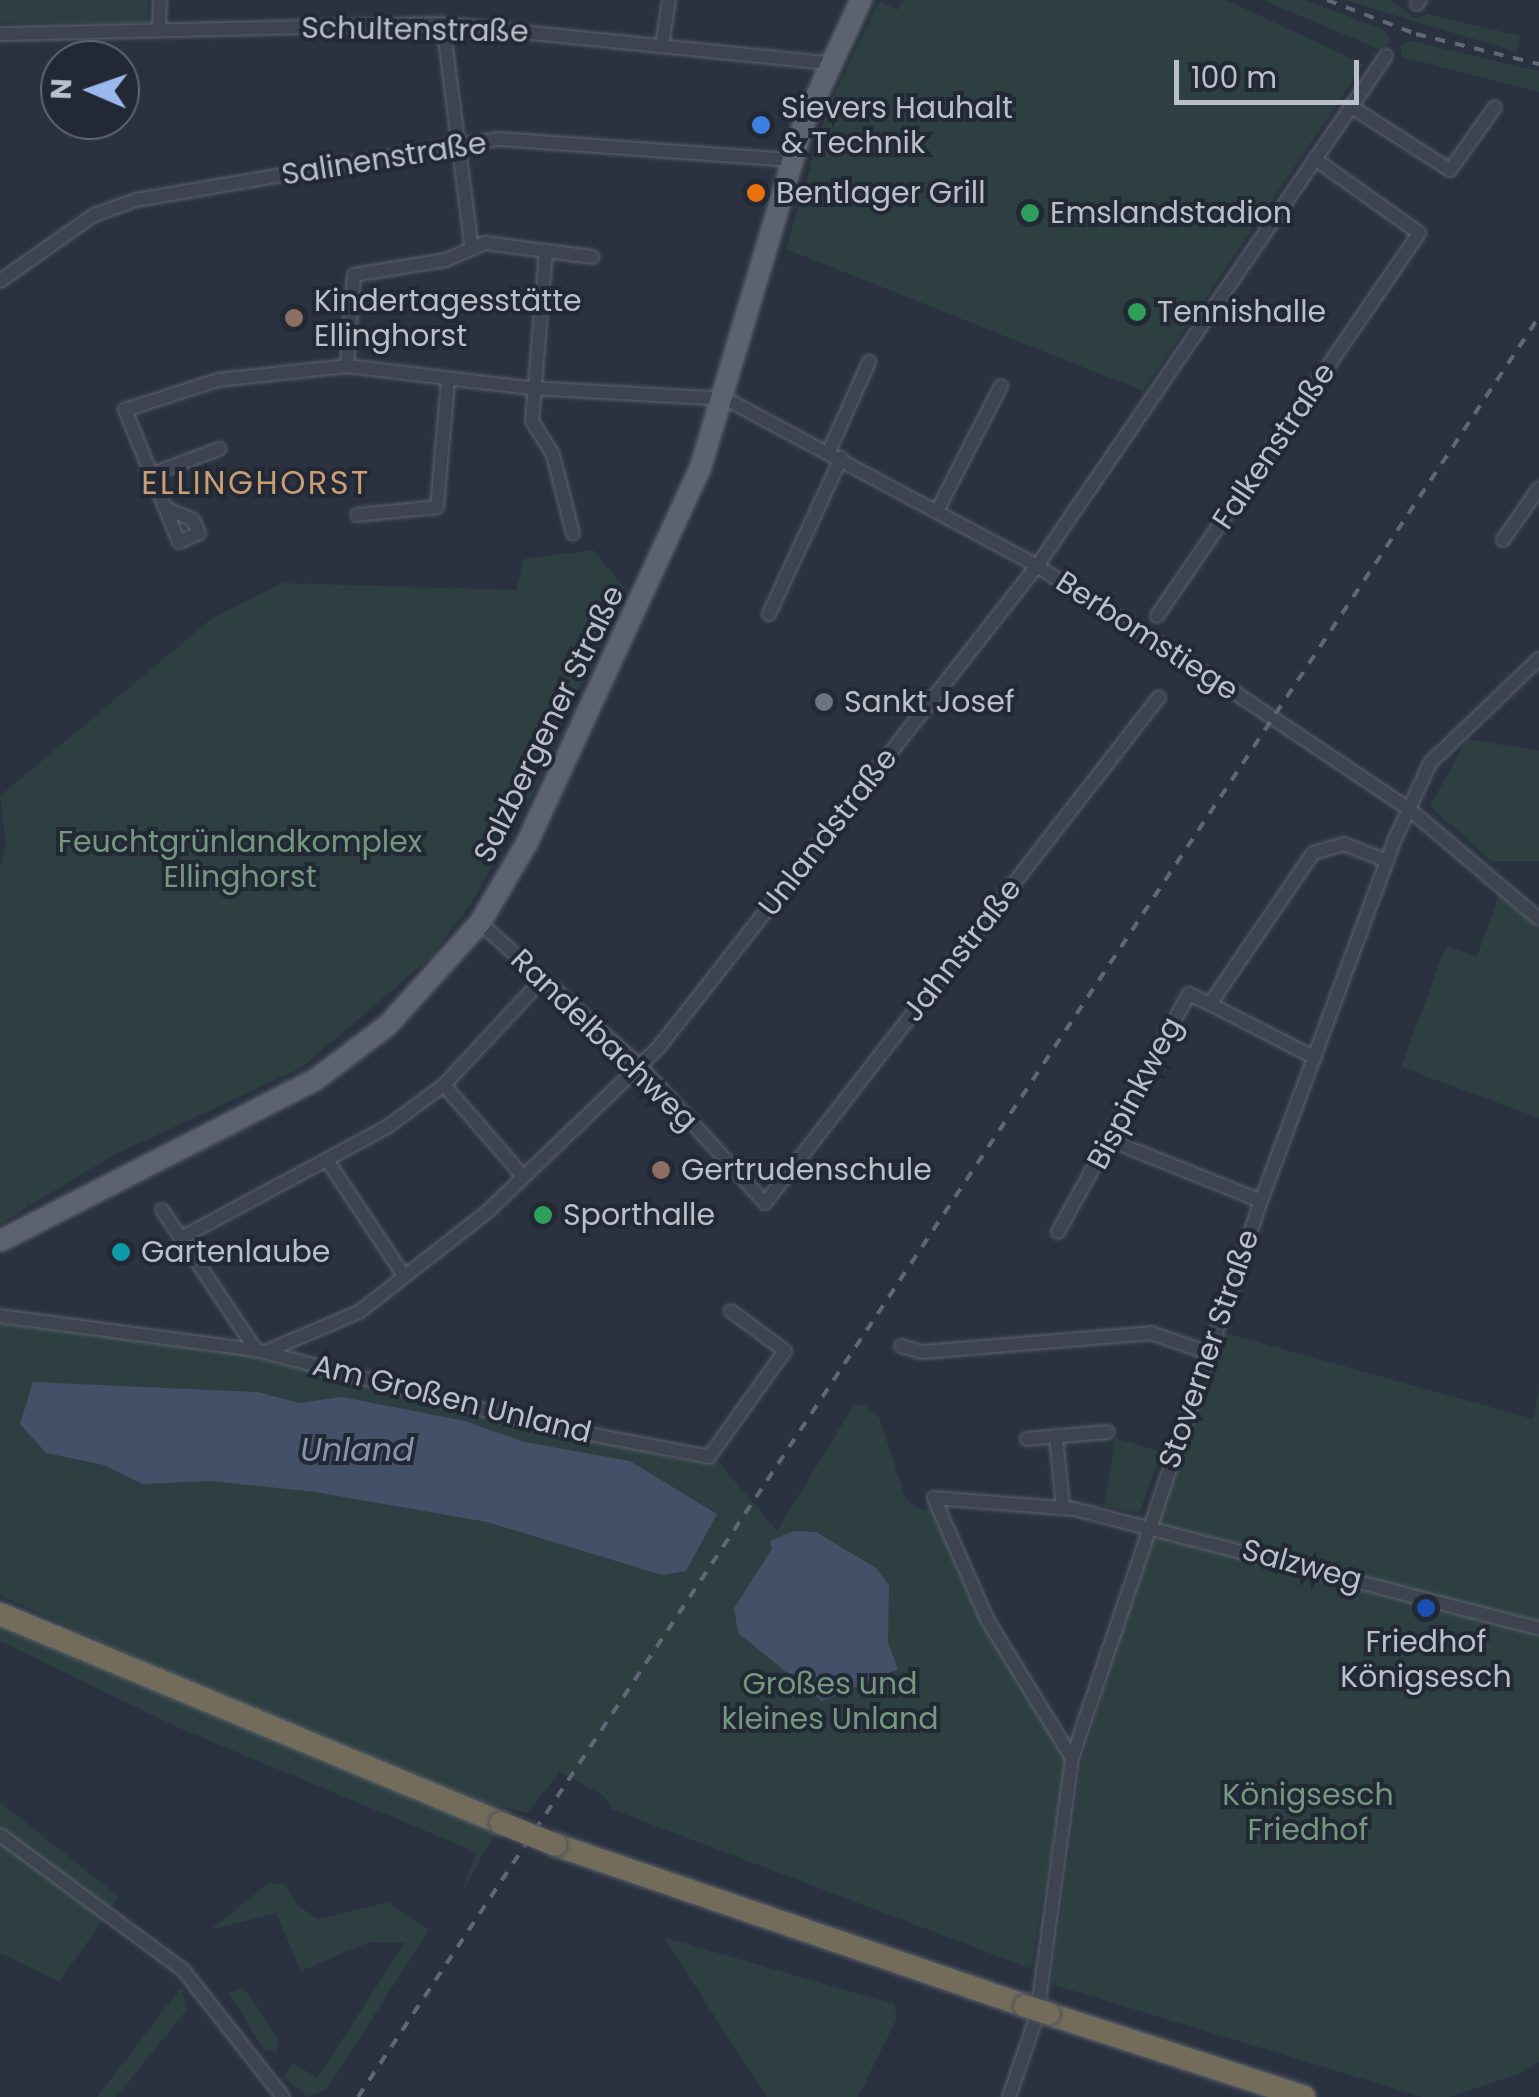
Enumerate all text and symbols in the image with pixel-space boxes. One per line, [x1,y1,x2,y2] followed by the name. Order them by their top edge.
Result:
[301,10,529,50] street label: Schultenstraße
[40,40,140,140] north arrow
[1179,40,1364,102] scale bar
[1191,56,1277,99] text: 100 m
[42,78,81,100] text: N
[781,90,1013,160] place label: Sievers Hauhalt & Technik
[750,114,772,136] marker: Sievers Hauhalt & Technik
[279,125,489,193] street label: Salinenstraße
[776,175,986,211] place label: Bentlager Grill
[745,182,767,204] marker: Bentlager Grill
[1050,195,1292,231] place label: Emslandstadion
[1019,202,1041,224] marker: Emslandstadion
[314,283,582,354] place label: Kindertagesstätte Ellinghorst
[1157,294,1326,330] place label: Tennishalle
[1126,301,1148,323] marker: Tennishalle
[283,307,305,329] marker: Kindertagesstätte Ellinghorst
[1205,356,1343,536] street label: Falkenstraße
[141,464,371,502] district label: ELLINGHORST
[1049,564,1245,708] street label: Berbomstiege
[466,580,632,868] street label: Salzbergener Straße
[844,684,1015,720] place label: Sankt Josef
[813,691,835,713] marker: Sankt Josef
[751,741,905,923] street label: Unlandstraße
[58,824,422,894] park label: Feuchtgrünlandkomplex Ellinghorst
[895,871,1029,1029] street label: Jahnstraße
[503,942,705,1138] street label: Randelbachweg
[1080,1011,1190,1175] street label: Bispinkweg
[681,1152,932,1188] place label: Gertrudenschule
[650,1159,672,1181] marker: Gertrudenschule
[563,1197,715,1233] place label: Sporthalle
[532,1204,554,1226] marker: Sporthalle
[1151,1225,1267,1473] street label: Stoverner Straße
[141,1234,330,1270] place label: Gartenlaube
[110,1241,132,1263] marker: Gartenlaube
[309,1347,595,1451] street label: Am Großen Unland
[300,1431,414,1469] water label: Unland
[1238,1532,1366,1598] street label: Salzweg
[1415,1597,1437,1619] marker: Friedhof Königsesch
[1340,1624,1512,1694] place label: Friedhof Königsesch
[722,1666,938,1736] park label: Großes und kleines Unland
[1222,1777,1394,1848] park label: Königsesch Friedhof

